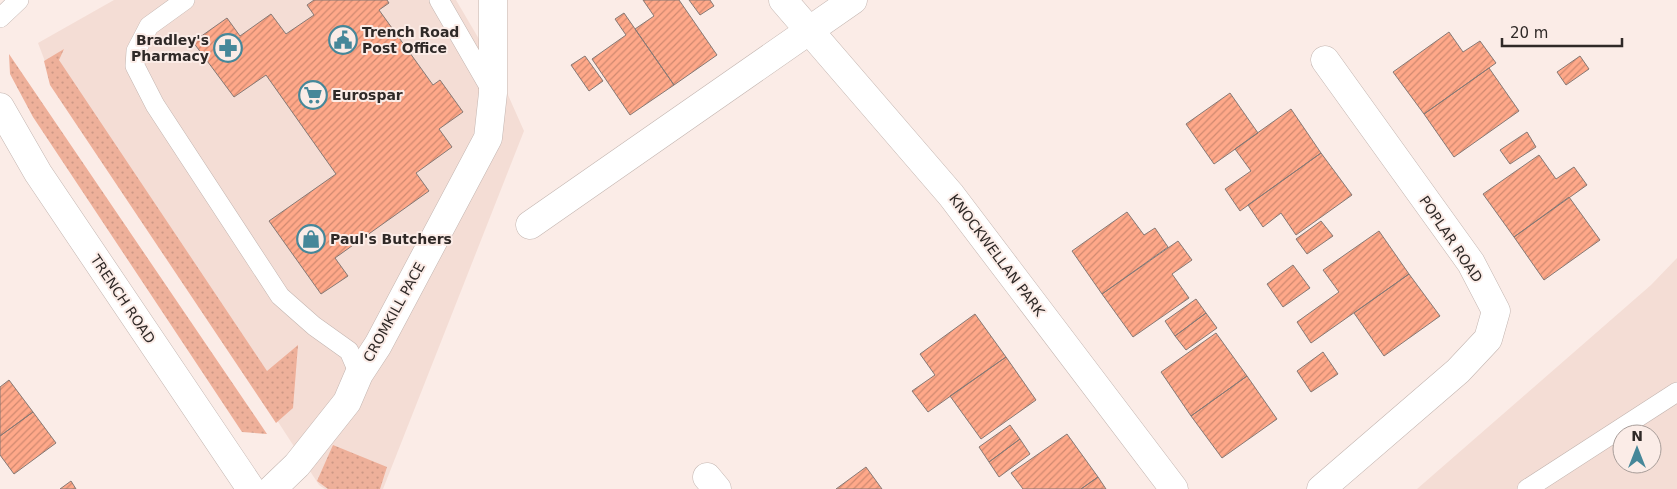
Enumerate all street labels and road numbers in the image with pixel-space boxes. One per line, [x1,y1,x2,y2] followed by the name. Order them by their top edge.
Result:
[946,191,1048,320] street label: KNOCKWELLAN PARK
[1416,193,1486,285] street label: POPLAR ROAD
[87,251,158,346] street label: TRENCH ROAD
[360,259,428,365] street label: CROMKILL PACE

